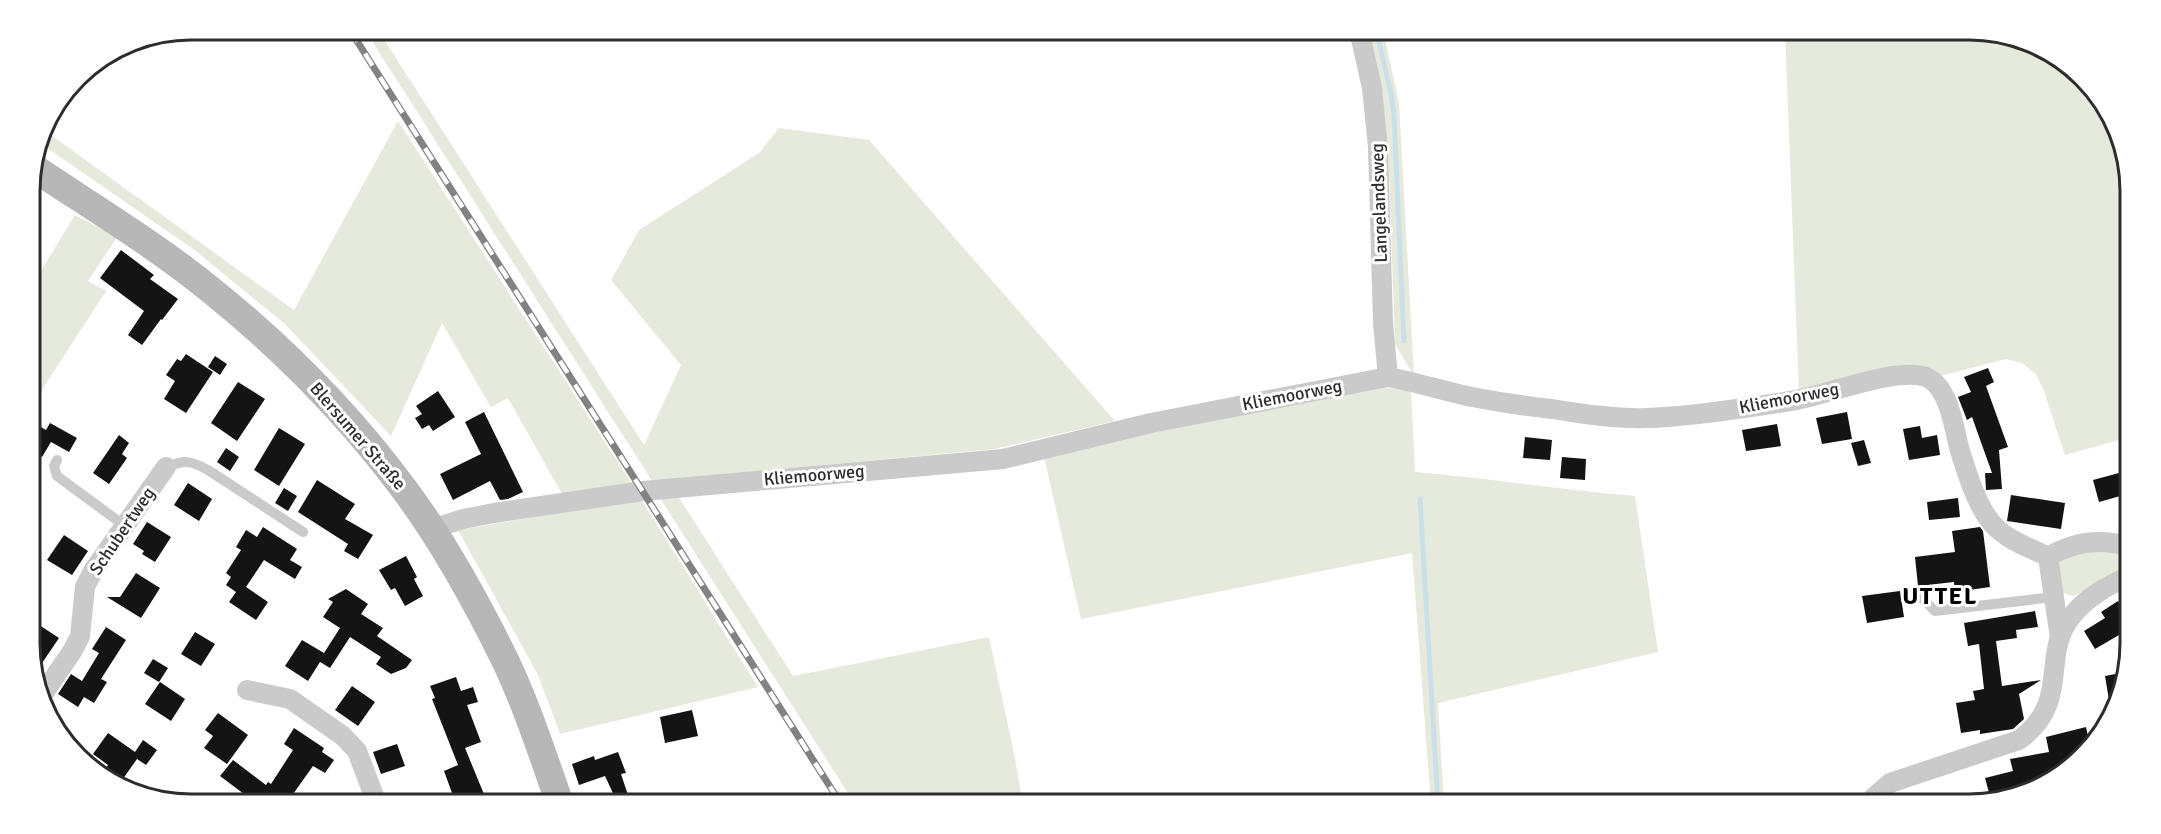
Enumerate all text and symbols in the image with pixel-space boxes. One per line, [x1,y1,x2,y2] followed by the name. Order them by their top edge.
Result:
[1366,143,1392,263] street label: Langelandsweg
[1240,375,1344,415] street label: Kliemoorweg
[305,378,411,494] street label: Blersumer Straße
[1737,378,1841,418] street label: Kliemoorweg
[763,460,865,490] street label: Kliemoorweg
[85,483,159,579] street label: Schubertweg
[1902,581,1978,611] district label: UTTEL

